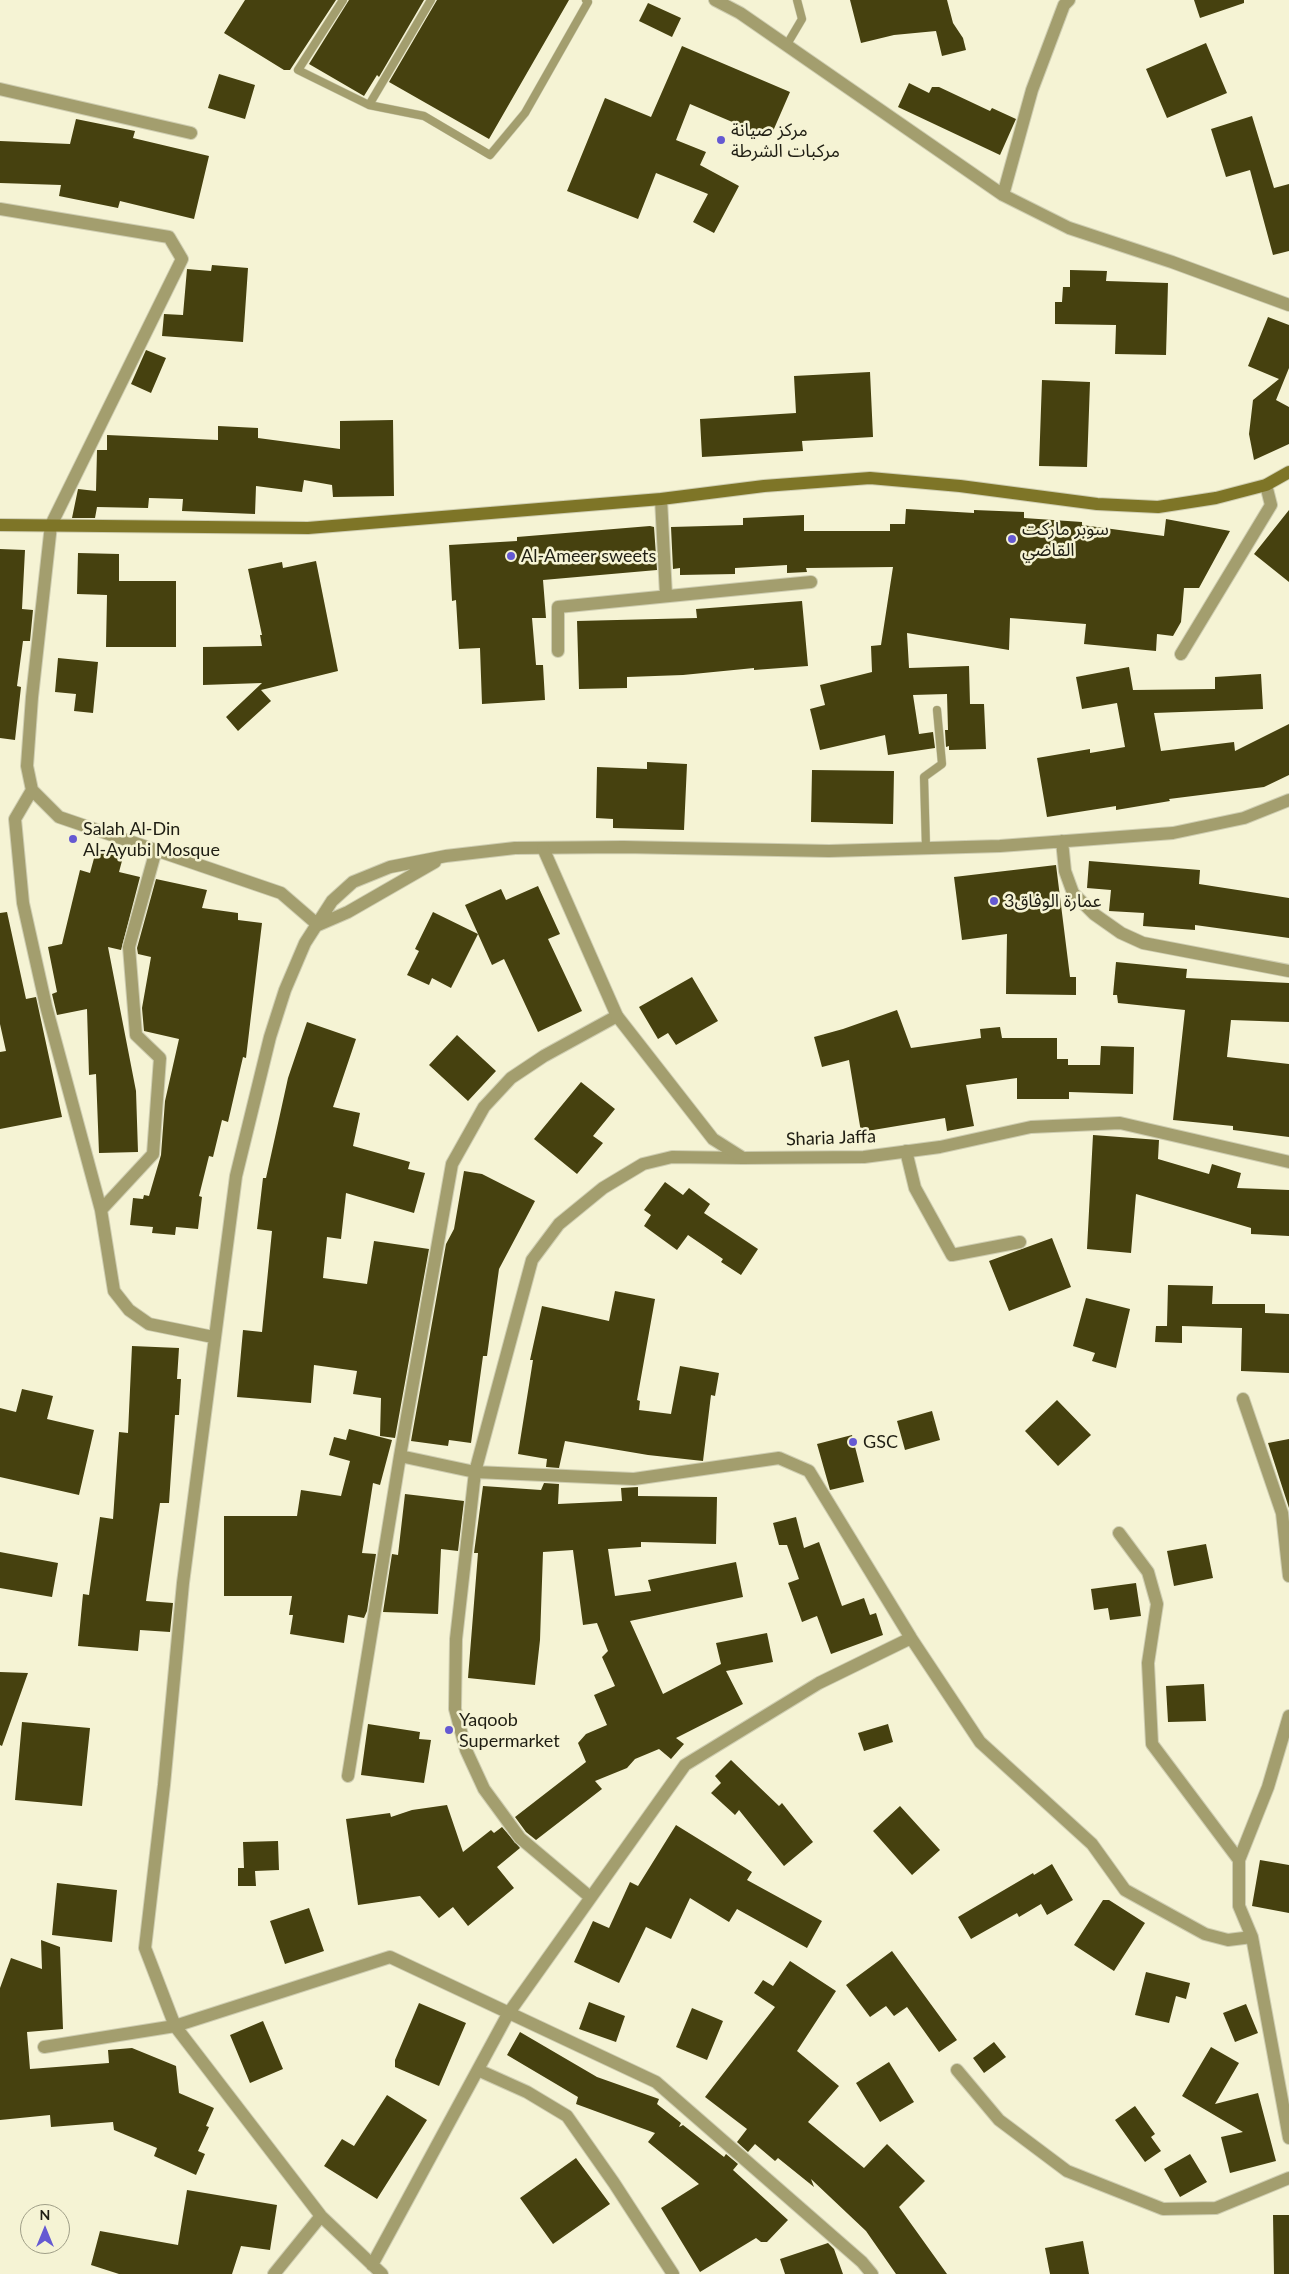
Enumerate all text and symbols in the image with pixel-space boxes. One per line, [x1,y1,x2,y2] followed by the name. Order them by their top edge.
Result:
[731,119,840,162] place label: مركز صيانة مركبات الشرطة
[715,134,727,146] marker: مركز صيانة مركبات الشرطة
[1022,518,1109,560] place label: سوبر ماركت القاضي
[1006,533,1018,545] marker: سوبر ماركت القاضي
[521,545,656,567] place label: Al-Ameer sweets
[505,550,517,562] marker: Al-Ameer sweets
[83,818,220,861] place label: Salah Al-Din Al-Ayubi Mosque
[67,833,79,845] marker: Salah Al-Din Al-Ayubi Mosque
[1004,890,1102,912] place label: عمارة الوفاق3
[988,895,1000,907] marker: عمارة الوفاق3
[786,1126,876,1150] street label: Sharia Jaffa
[863,1431,898,1453] place label: GSC
[847,1436,859,1448] marker: GSC
[459,1709,560,1752] place label: Yaqoob Supermarket
[443,1724,455,1736] marker: Yaqoob Supermarket
[20,2204,70,2254] north arrow
[40,2206,50,2223] text: N

